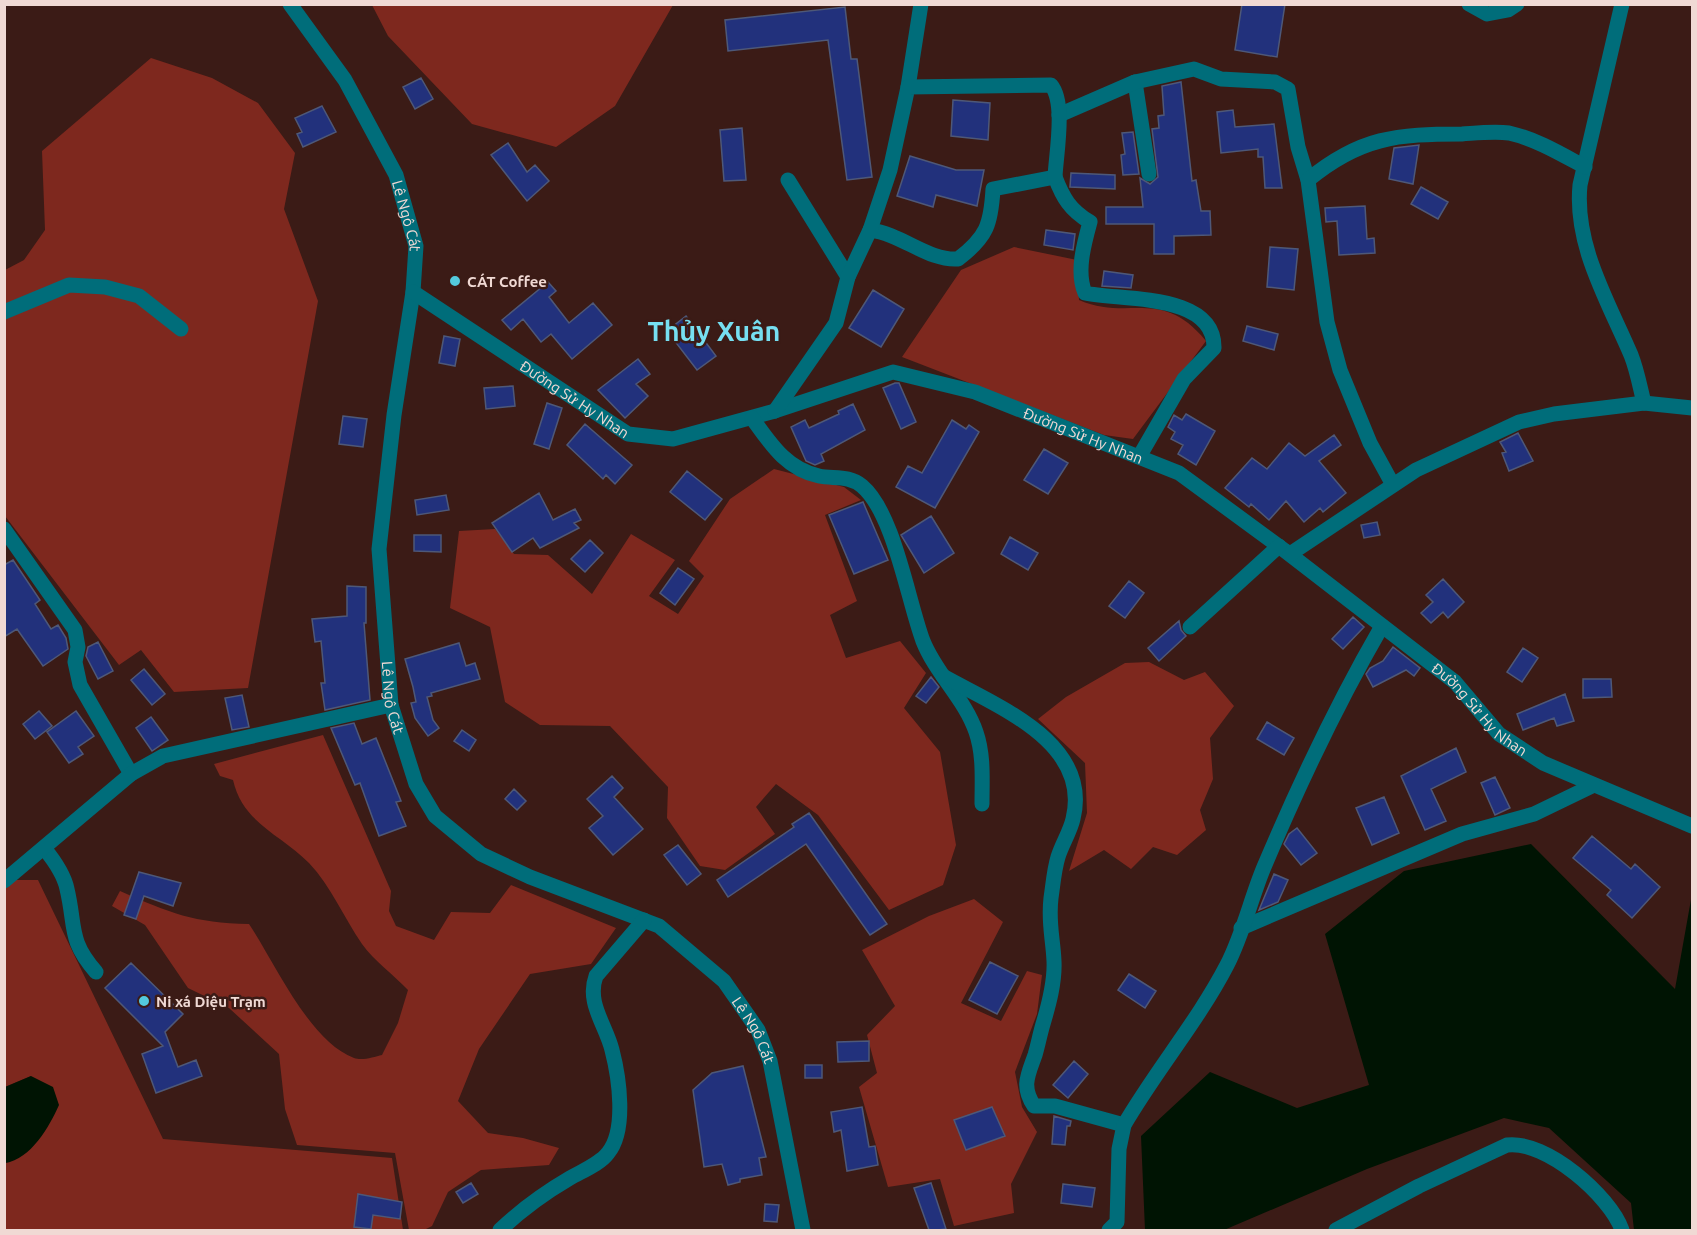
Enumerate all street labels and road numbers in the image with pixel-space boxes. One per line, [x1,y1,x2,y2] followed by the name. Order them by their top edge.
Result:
[389,178,425,252] street label: Lê Ngô Cát
[517,357,633,441] street label: Đường Sử Hy Nhan
[1021,404,1146,466] street label: Đường Sử Hy Nhan
[1429,659,1531,759] street label: Đường Sử Hy Nhan
[379,660,408,736] street label: Lê Ngô Cát
[729,993,779,1066] street label: Lê Ngô Cát

